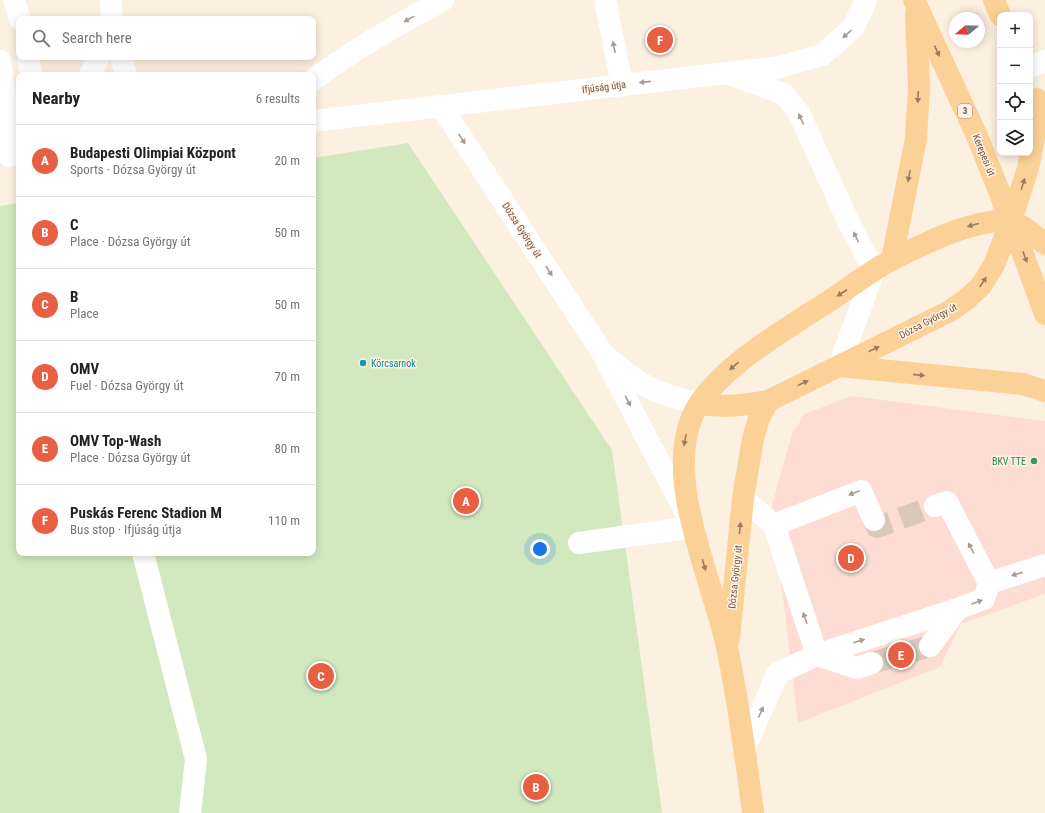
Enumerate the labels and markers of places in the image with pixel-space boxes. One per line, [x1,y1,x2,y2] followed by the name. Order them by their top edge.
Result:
[647,25,673,55] pin: F
[358,358,368,368] marker: Körcsarnok
[371,358,416,369] place label: Körcsarnok
[992,456,1026,467] place label: BKV TTE
[1029,456,1039,466] marker: BKV TTE
[453,486,479,516] pin: A
[838,543,864,573] pin: D
[888,640,914,670] pin: E
[308,661,334,691] pin: C
[523,772,549,802] pin: B

